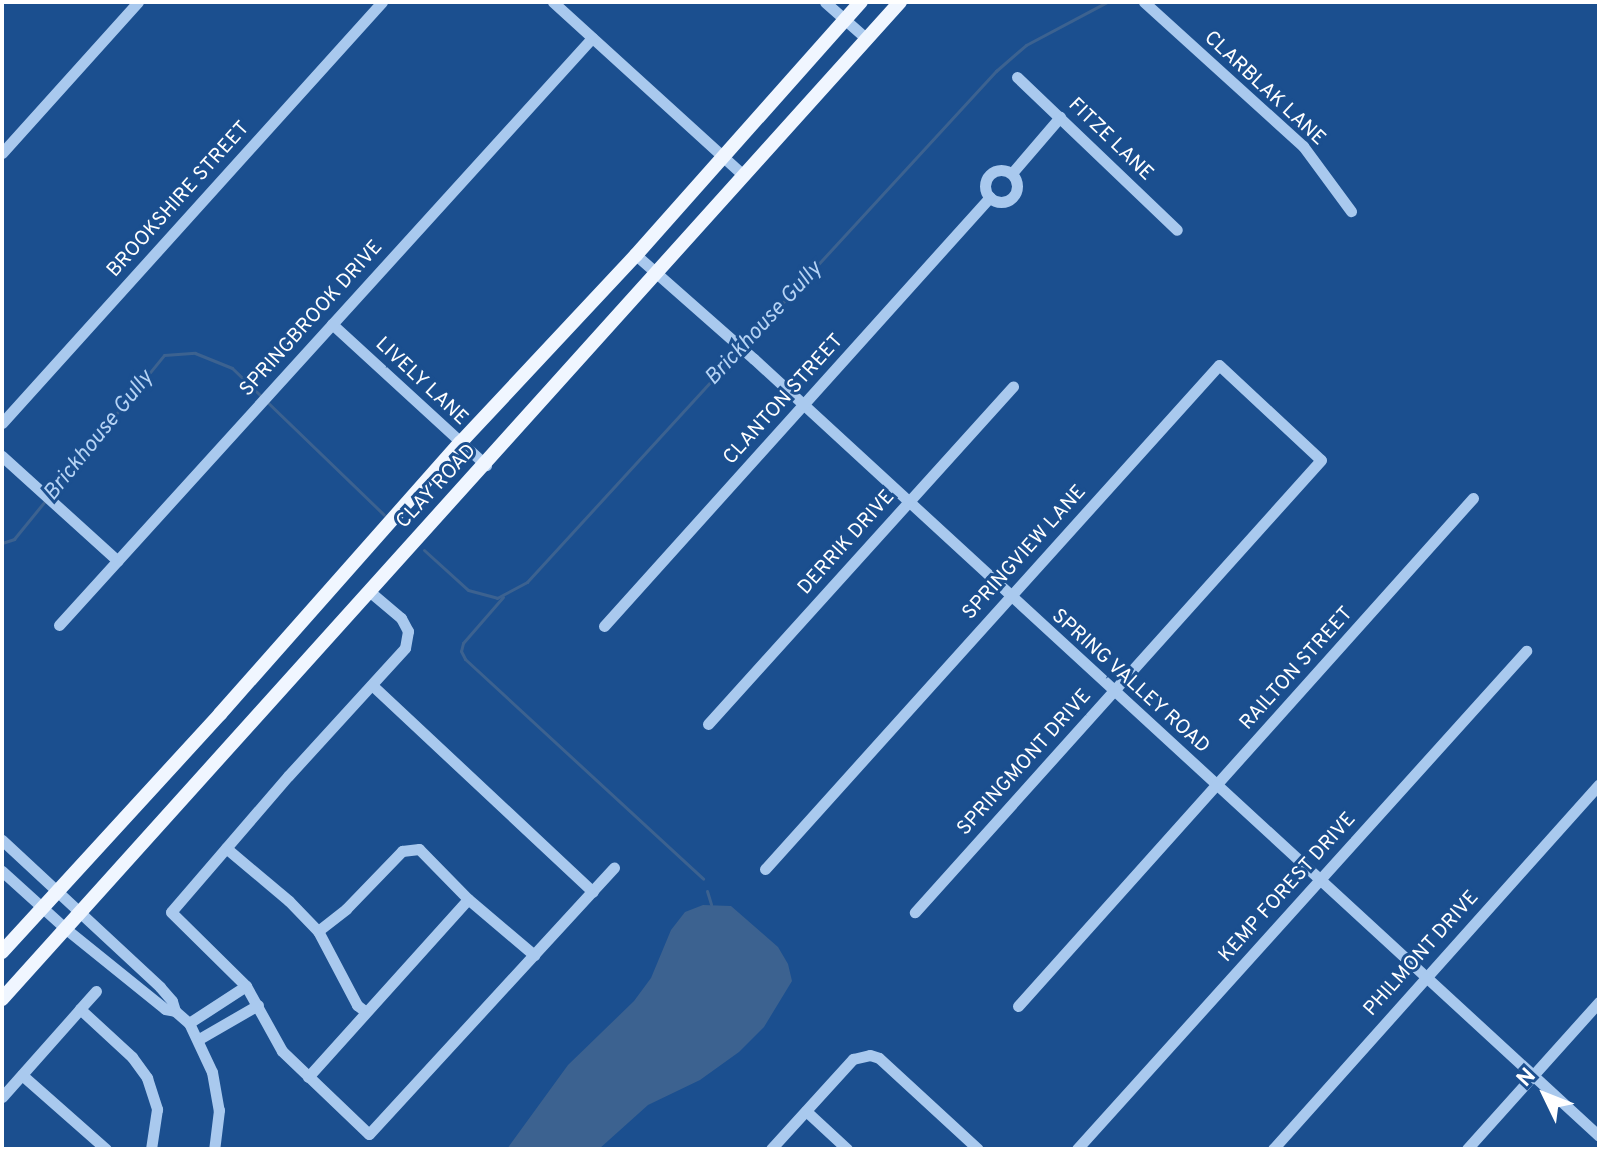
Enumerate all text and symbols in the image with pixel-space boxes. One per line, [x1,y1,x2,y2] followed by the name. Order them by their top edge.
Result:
[1198,27,1330,151] street label: CLARBLAK LANE
[1062,94,1158,186] street label: FITZE LANE
[103,117,255,283] street label: BROOKSHIRE STREET
[236,236,388,402] street label: SPRINGBROOK DRIVE
[700,257,828,391] water label: Brickhouse Gully
[719,330,849,470] street label: CLANTON STREET
[369,333,473,431] street label: LIVELY LANE
[38,366,160,506] water label: Brickhouse Gully
[392,440,482,534] street label: CLAY ROAD
[958,481,1092,625] street label: SPRINGVIEW LANE
[794,486,900,600] street label: DERRIK DRIVE
[1235,603,1359,735] street label: RAILTON STREET
[1045,604,1215,760] street label: SPRING VALLEY ROAD
[953,685,1097,841] street label: SPRINGMONT DRIVE
[1214,808,1362,968] street label: KEMP FOREST DRIVE
[1359,886,1485,1022] street label: PHILMONT DRIVE
[1505,1055,1585,1135] north arrow
[1512,1063,1542,1093] text: N

